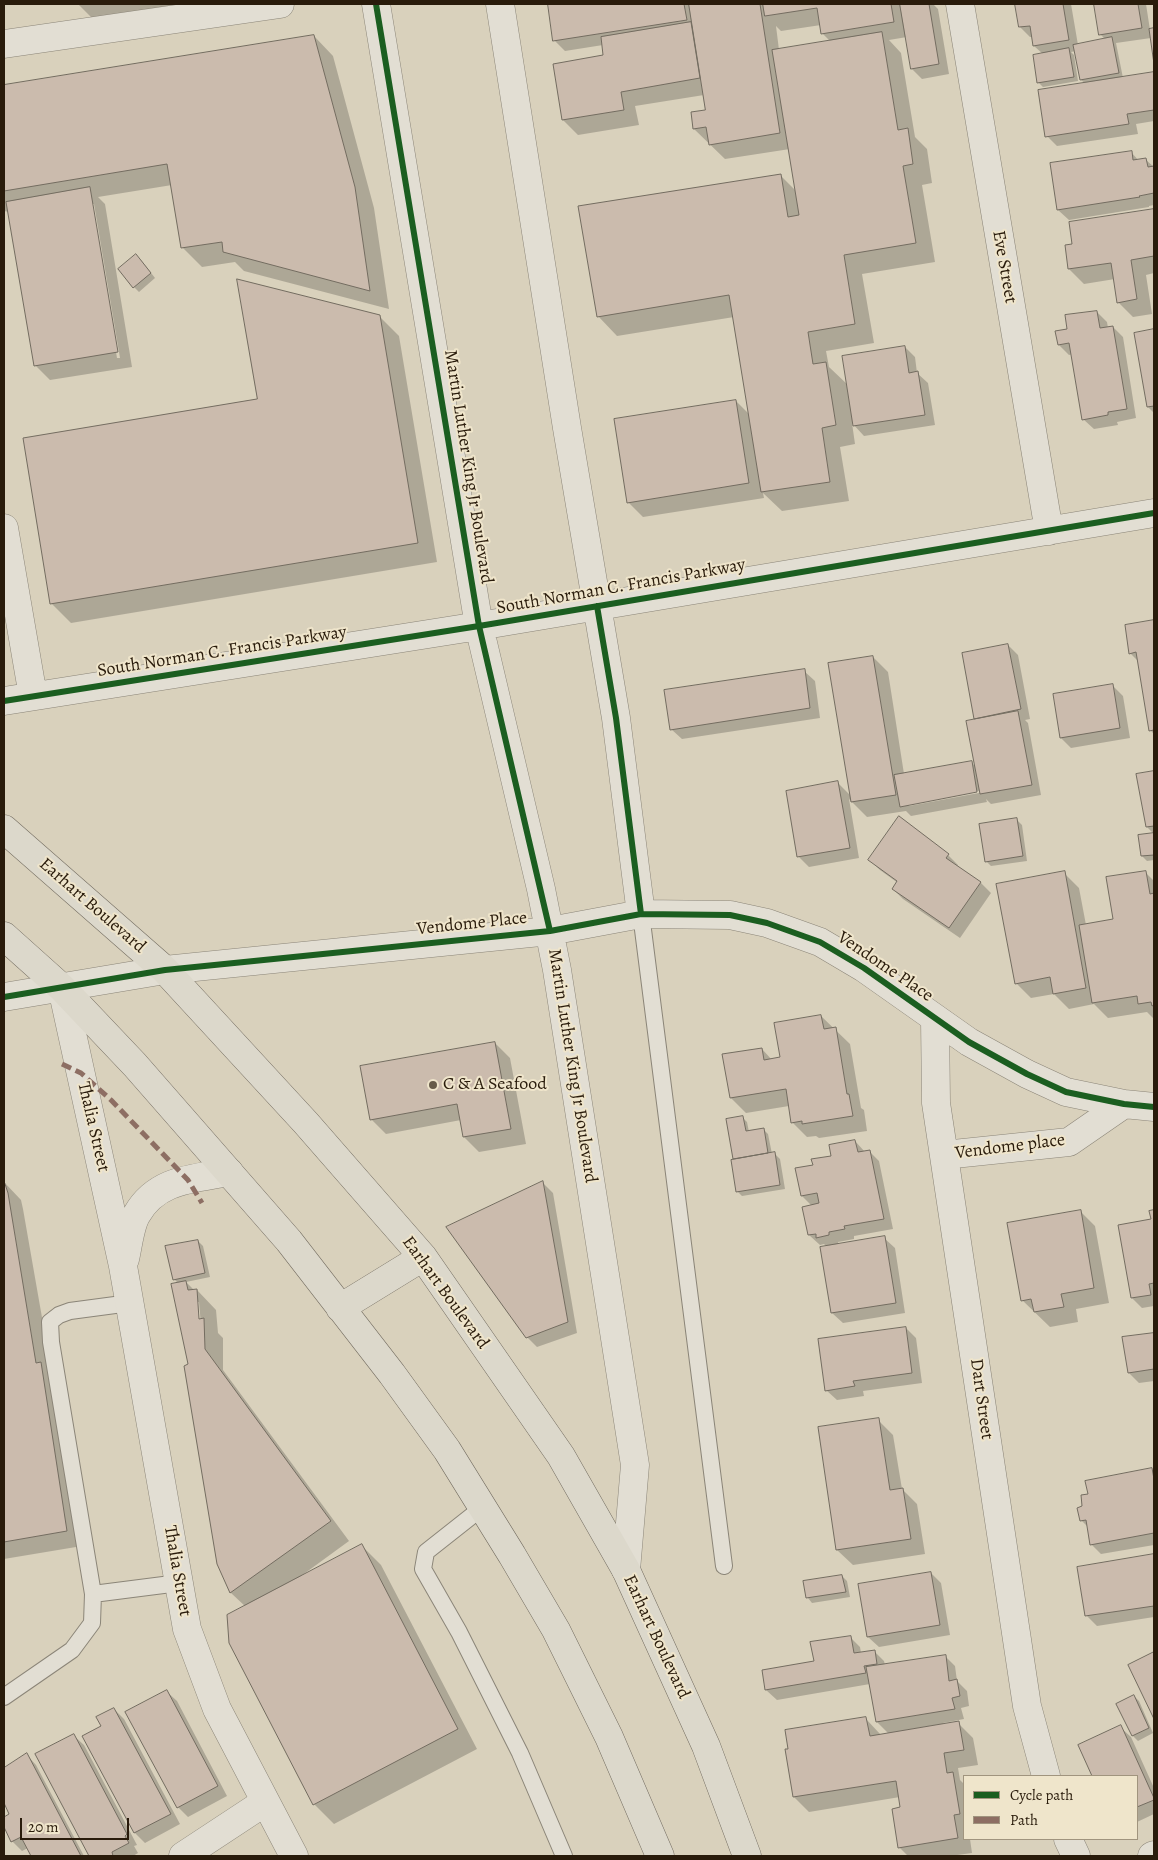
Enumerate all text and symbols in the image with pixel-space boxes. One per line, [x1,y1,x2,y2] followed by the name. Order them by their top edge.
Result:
[987,229,1021,305] street label: Eve Street
[439,348,497,586] street label: Martin Luther King Jr Boulevard
[495,554,747,620] street label: South Norman C. Francis Parkway
[96,622,348,682] street label: South Norman C. Francis Parkway
[34,854,150,958] street label: Earhart Boulevard
[416,907,528,941] street label: Vendome Place
[833,927,937,1007] street label: Vendome Place
[543,947,601,1185] street label: Martin Luther King Jr Boulevard
[443,1074,547,1096] place label: C & A Seafood
[427,1079,439,1091] marker: C & A Seafood
[72,1080,114,1174] street label: Thalia Street
[954,1130,1066,1164] street label: Vendome place
[397,1232,493,1354] street label: Earhart Boulevard
[965,1357,997,1441] street label: Dart Street
[158,1524,196,1618] street label: Thalia Street
[618,1572,694,1702] street label: Earhart Boulevard
[963,1775,1138,1840] legend
[1010,1785,1073,1805] text: Cycle path
[22,1808,131,1840] scale bar
[1010,1810,1038,1830] text: Path
[28,1817,59,1837] text: 20 m

